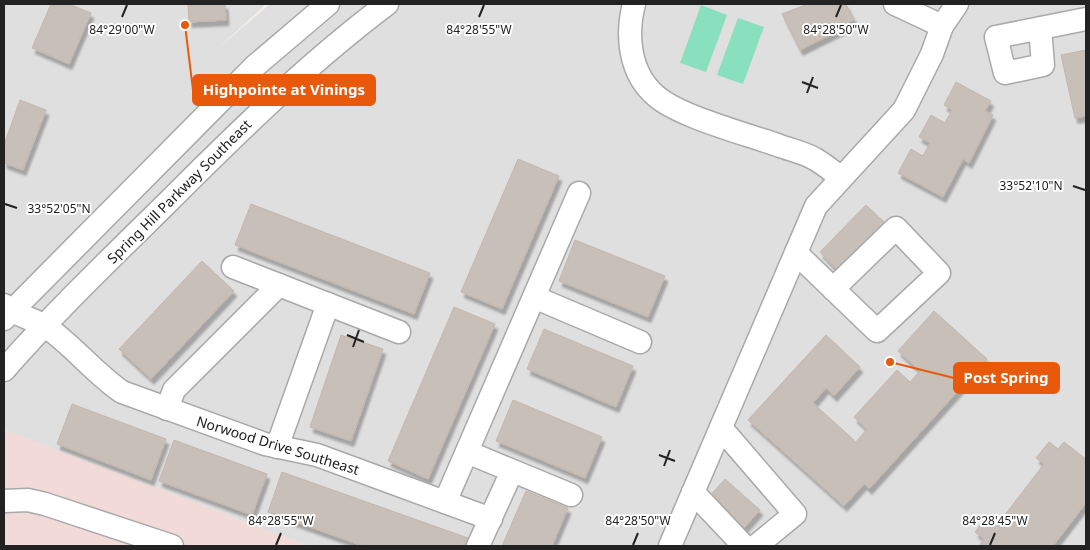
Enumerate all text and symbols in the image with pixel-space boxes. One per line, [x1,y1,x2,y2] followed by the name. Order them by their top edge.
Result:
[89,21,155,38] text: 84°29'00"W
[446,21,512,38] text: 84°28'55"W
[803,21,869,38] text: 84°28'50"W
[193,75,375,105] callout: Highpointe at Vinings
[203,79,365,99] text: Highpointe at Vinings
[103,115,255,267] street label: Spring Hill Parkway Southeast
[999,177,1063,194] text: 33°52'10"N
[27,200,91,217] text: 33°52'05"N
[954,363,1059,393] callout: Post Spring
[964,367,1048,387] text: Post Spring
[194,411,362,479] street label: Norwood Drive Southeast
[248,512,314,529] text: 84°28'55"W
[605,512,671,529] text: 84°28'50"W
[962,512,1028,529] text: 84°28'45"W

